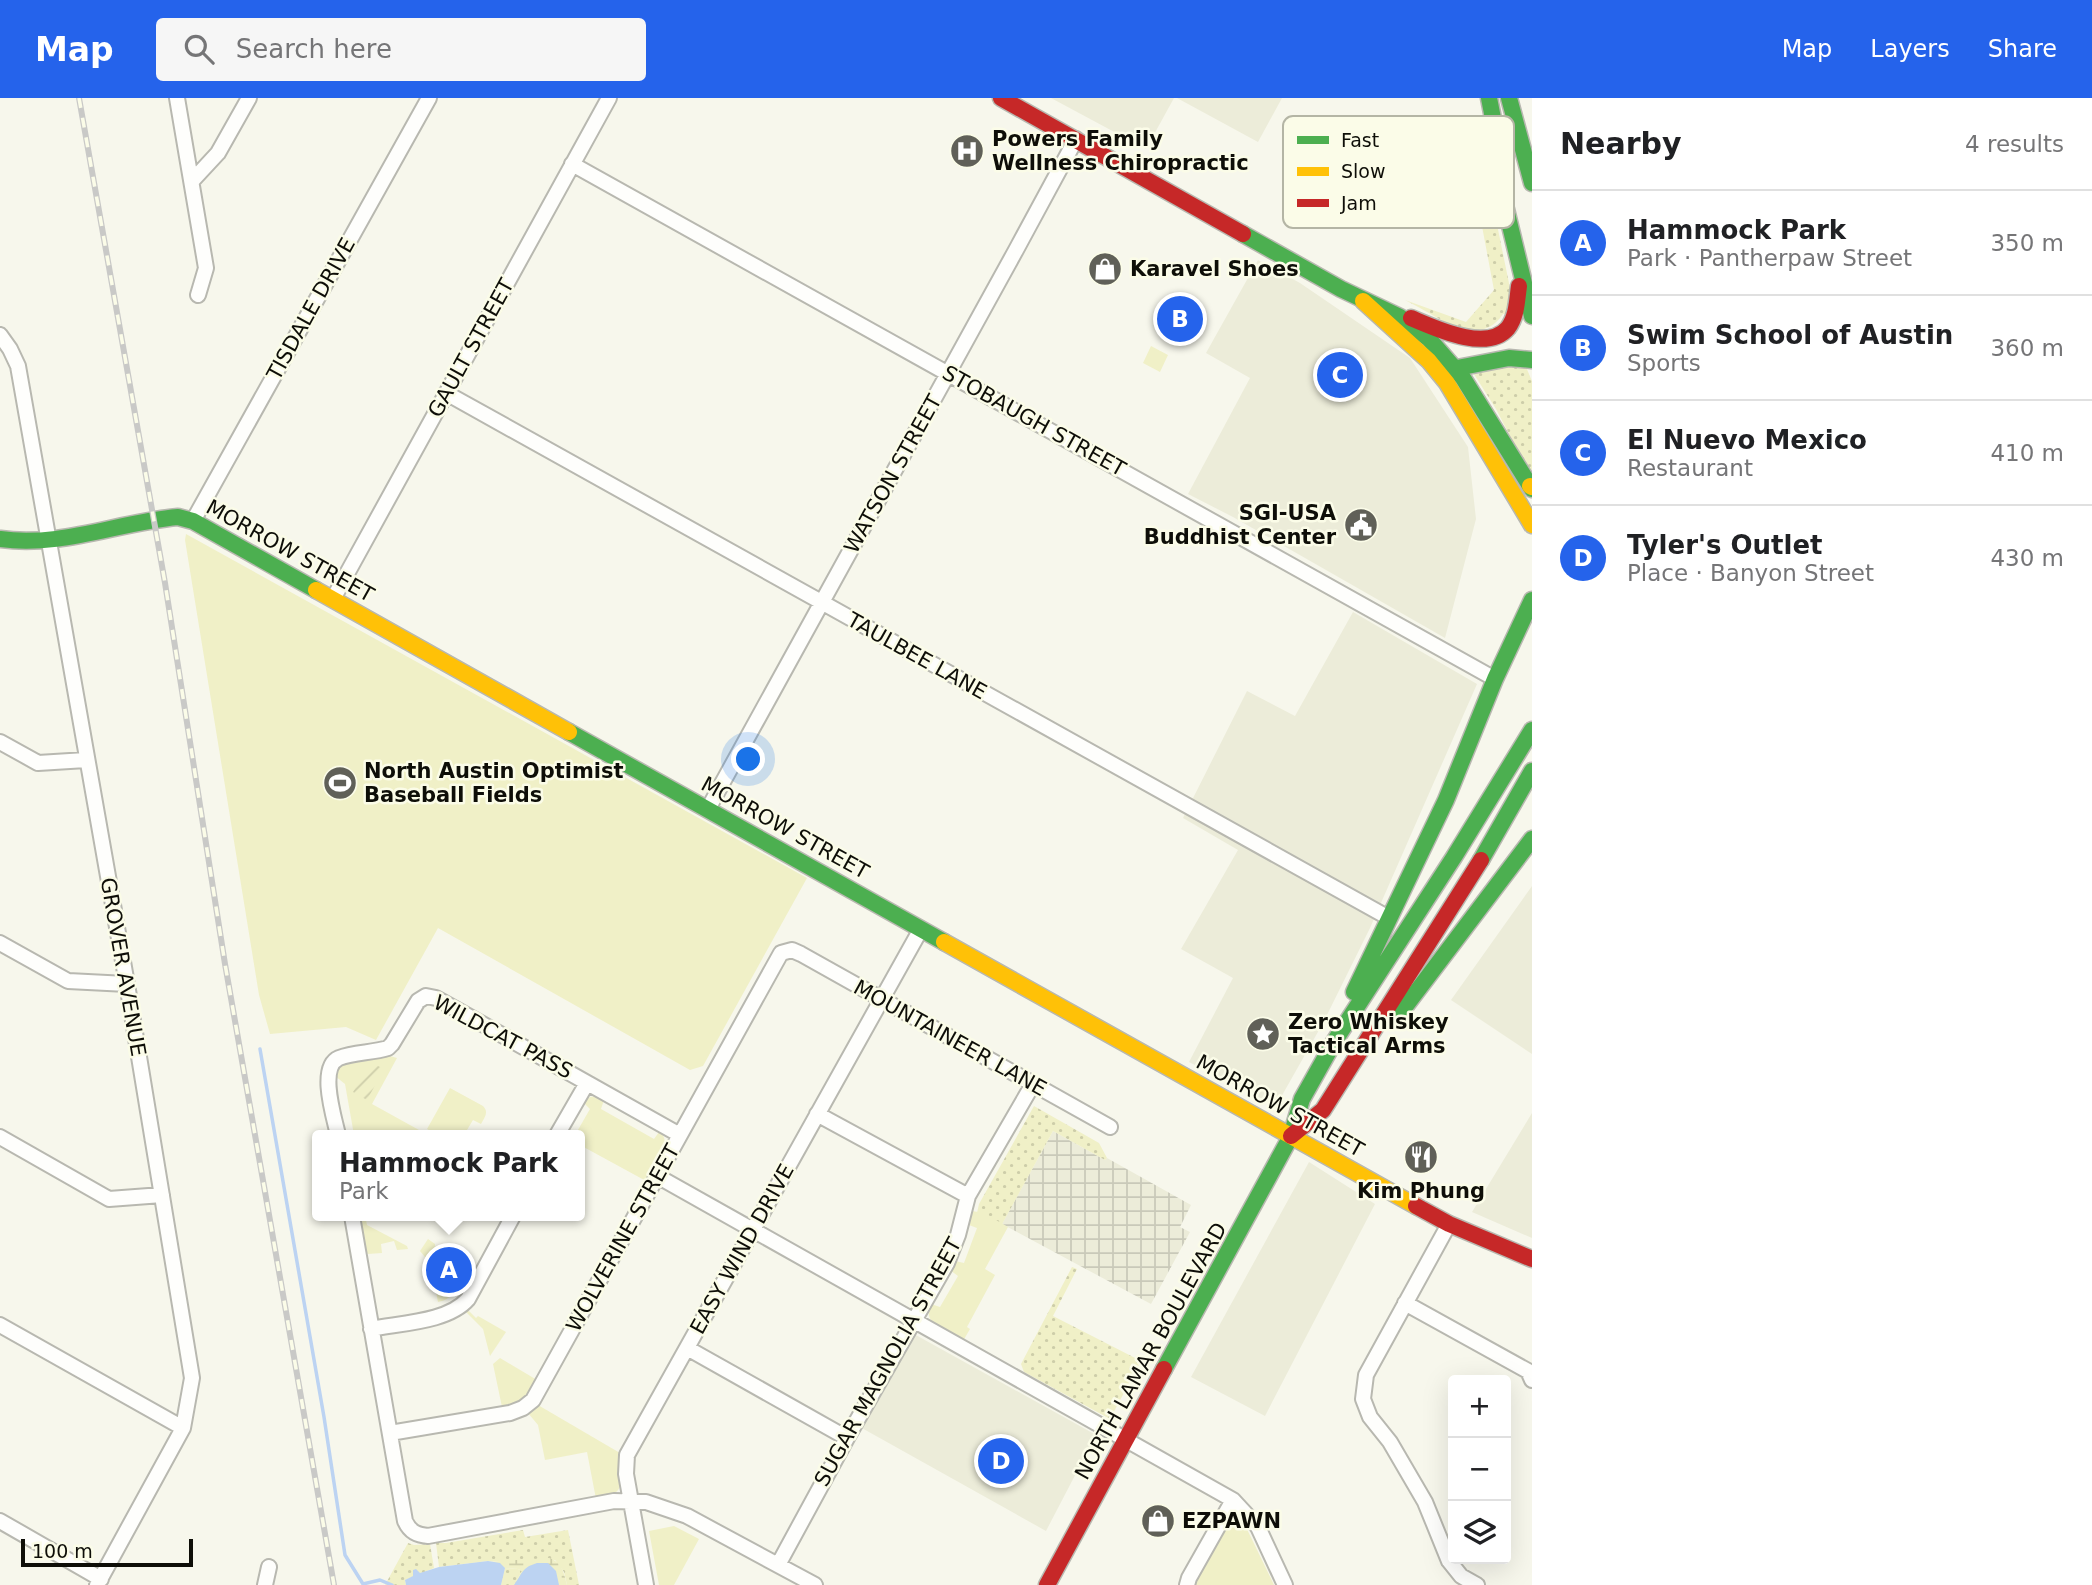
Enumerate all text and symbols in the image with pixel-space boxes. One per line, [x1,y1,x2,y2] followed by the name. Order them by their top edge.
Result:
[156,18,646,81] search box
[35,30,114,69] text: Map
[180,30,218,68] icon: search
[236,34,392,64] text: Search here
[1782,35,1832,63] text: Map
[1870,35,1950,63] text: Layers
[1988,35,2057,63] text: Share
[1283,116,1514,228] legend
[1560,126,1682,161] text: Nearby
[992,127,1249,175] place label: Powers Family Wellness Chiropractic
[1341,129,1379,151] text: Fast
[1965,131,2064,157] text: 4 results
[948,132,986,170] hospital icon: Powers Family Wellness Chiropractic
[1341,160,1386,182] text: Slow
[1340,192,1377,214] text: Jam
[1627,215,1846,245] text: Hammock Park
[1574,230,1592,256] text: A
[1990,230,2064,256] text: 350 m
[262,234,360,385] street label: TISDALE DRIVE
[1627,245,1912,271] text: Park · Pantherpaw Street
[1086,250,1124,288] shop icon: Karavel Shoes
[1130,257,1299,281] place label: Karavel Shoes
[423,274,519,421] street label: GAULT STREET
[1157,293,1203,345] pin: B
[1627,320,1953,350] text: Swim School of Austin
[1574,335,1592,361] text: B
[1990,335,2064,361] text: 360 m
[1317,349,1363,401] pin: C
[1627,350,1701,376] text: Sports
[938,361,1130,481] street label: STOBAUGH STREET
[839,390,947,557] street label: WATSON STREET
[1627,425,1867,455] text: El Nuevo Mexico
[1575,440,1591,466] text: C
[1990,440,2064,466] text: 410 m
[1627,455,1753,481] text: Restaurant
[202,495,378,607] street label: MORROW STREET
[1144,501,1337,549] place label: SGI-USA Buddhist Center
[1342,506,1380,544] public building icon: SGI-USA Buddhist Center
[1627,530,1822,560] text: Tyler's Outlet
[1573,545,1593,571] text: D
[1990,545,2064,571] text: 430 m
[1627,560,1874,586] text: Place · Banyon Street
[842,607,991,704] street label: TAULBEE LANE
[731,742,765,776] your location
[364,759,624,807] place label: North Austin Optimist Baseball Fields
[321,764,359,802] sports icon: North Austin Optimist Baseball Fields
[697,772,873,884] street label: MORROW STREET
[95,876,151,1058] street label: GROVER AVENUE
[849,975,1051,1101] street label: MOUNTAINEER LANE
[429,990,577,1084] street label: WILDCAT PASS
[1288,1010,1449,1058] place label: Zero Whiskey Tactical Arms
[1244,1015,1282,1053] place icon: Zero Whiskey Tactical Arms
[1192,1050,1368,1162] street label: MORROW STREET
[312,1130,585,1221] popup
[1402,1138,1440,1176] restaurant icon: Kim Phung
[561,1140,685,1336] street label: WOLVERINE STREET
[339,1148,558,1178] text: Hammock Park
[685,1160,799,1338] street label: EASY WIND DRIVE
[339,1178,389,1204] text: Park
[1357,1179,1485,1203] place label: Kim Phung
[1070,1218,1232,1484] street label: NORTH LAMAR BOULEVARD
[810,1233,967,1490] street label: SUGAR MAGNOLIA STREET
[426,1244,472,1296] pin: A
[1448,1375,1511,1564] map controls
[1448,1375,1511,1438] button: +
[978,1435,1024,1487] pin: D
[1448,1438,1511,1501] button: −
[1448,1501,1511,1564] button: layers
[1139,1502,1177,1540] shop icon: EZPAWN
[1182,1509,1281,1533] place label: EZPAWN
[21,1536,192,1568] scale bar
[32,1540,93,1562] text: 100 m

